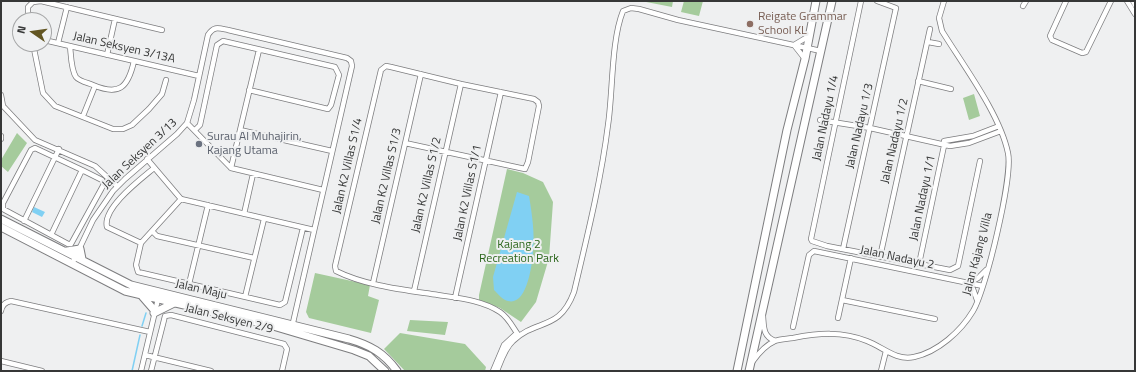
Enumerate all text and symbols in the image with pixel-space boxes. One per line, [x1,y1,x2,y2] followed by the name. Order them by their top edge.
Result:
[758,10,847,38] place label: Reigate Grammar School KL
[12,12,52,52] north arrow
[745,19,755,29] marker: Reigate Grammar School KL
[13,24,30,35] text: N
[72,29,176,67] street label: Jalan Seksyen 3/13A
[810,74,842,162] street label: Jalan Nadayu 1/4
[843,82,877,170] street label: Jalan Nadayu 1/3
[878,97,912,185] street label: Jalan Nadayu 1/2
[100,116,180,192] street label: Jalan Seksyen 3/13
[330,117,366,215] street label: Jalan K2 Villas S1/4
[369,127,405,225] street label: Jalan K2 Villas S1/3
[207,130,302,158] place label: Surau Al Muhajirin, Kajang Utama
[409,136,445,234] street label: Jalan K2 Villas S1/2
[194,139,204,149] marker: Surau Al Muhajirin, Kajang Utama
[451,144,485,242] street label: Jalan K2 Villas S1/1
[907,154,939,242] street label: Jalan Nadayu 1/1
[960,211,996,297] street label: Jalan Kajang Villa
[479,238,559,266] park label: Kajang 2 Recreation Park
[859,243,935,273] street label: Jalan Nadayu 2
[174,277,228,303] street label: Jalan Maju
[183,301,275,337] street label: Jalan Seksyen 2/9

